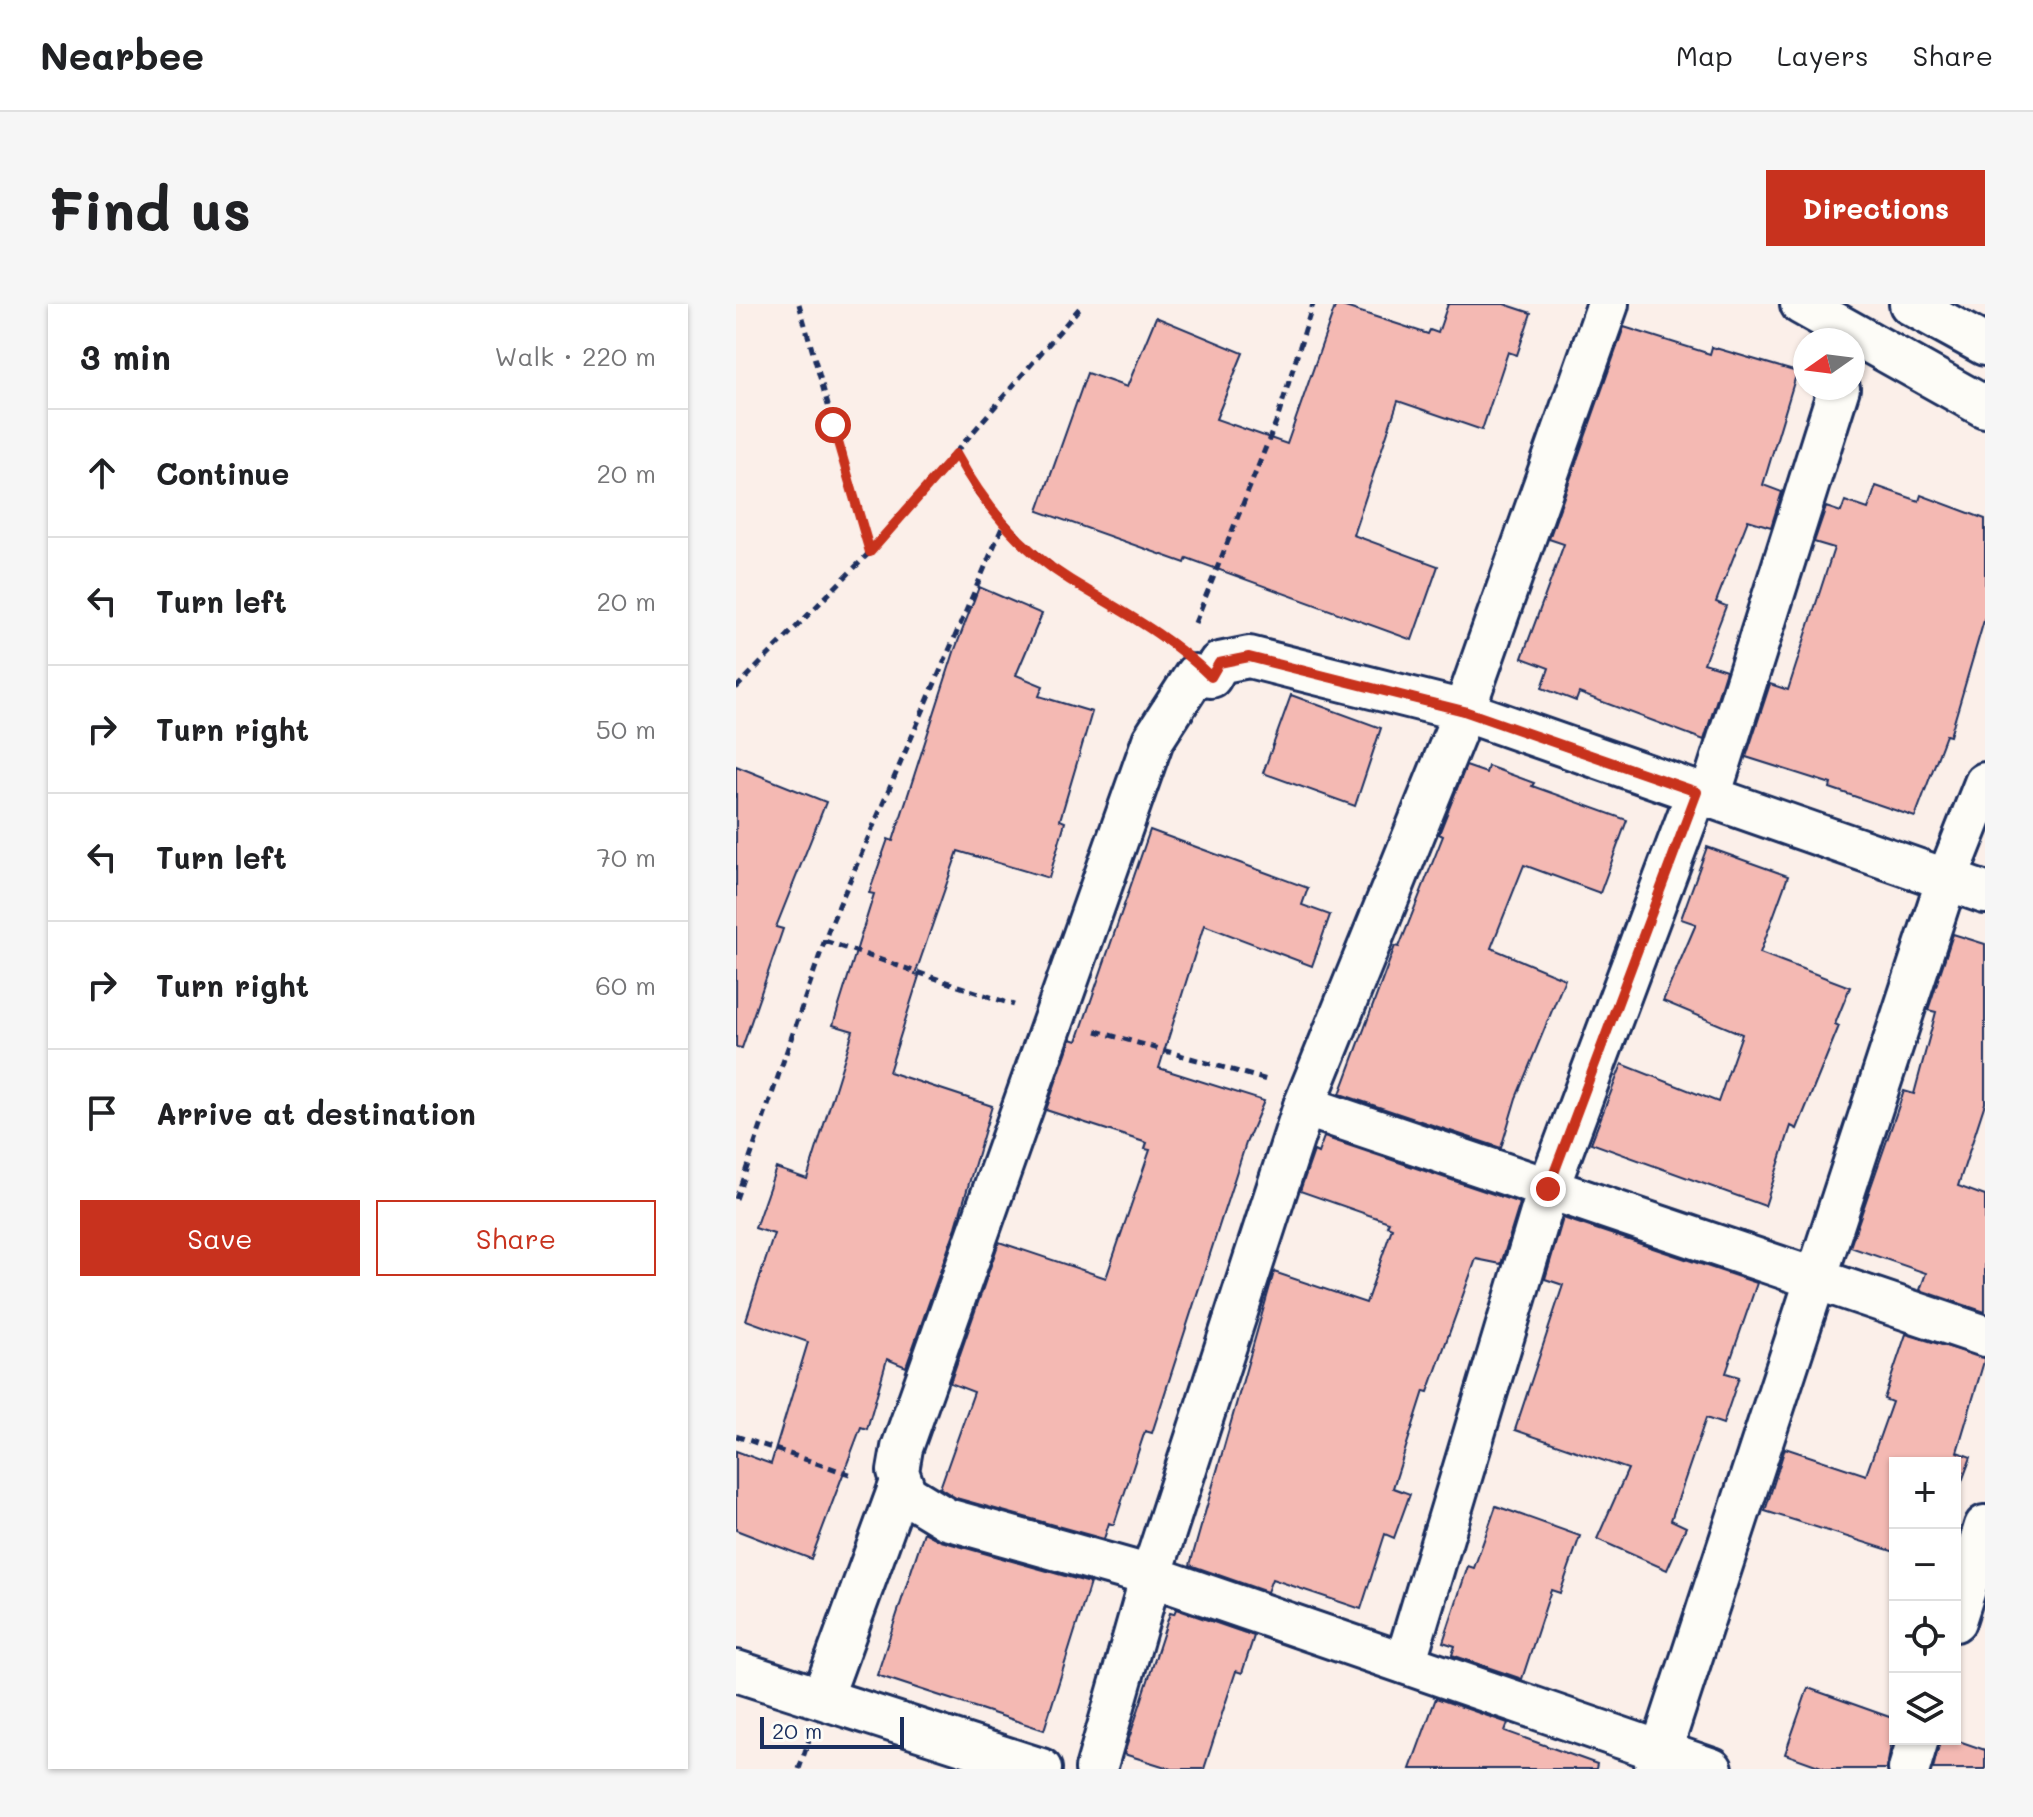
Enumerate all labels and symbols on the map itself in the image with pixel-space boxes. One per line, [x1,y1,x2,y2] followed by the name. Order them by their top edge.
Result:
[1793,328,1865,400] north arrow
[815,407,851,443] route start
[1530,1171,1566,1207] route end
[760,1713,904,1749] scale bar

